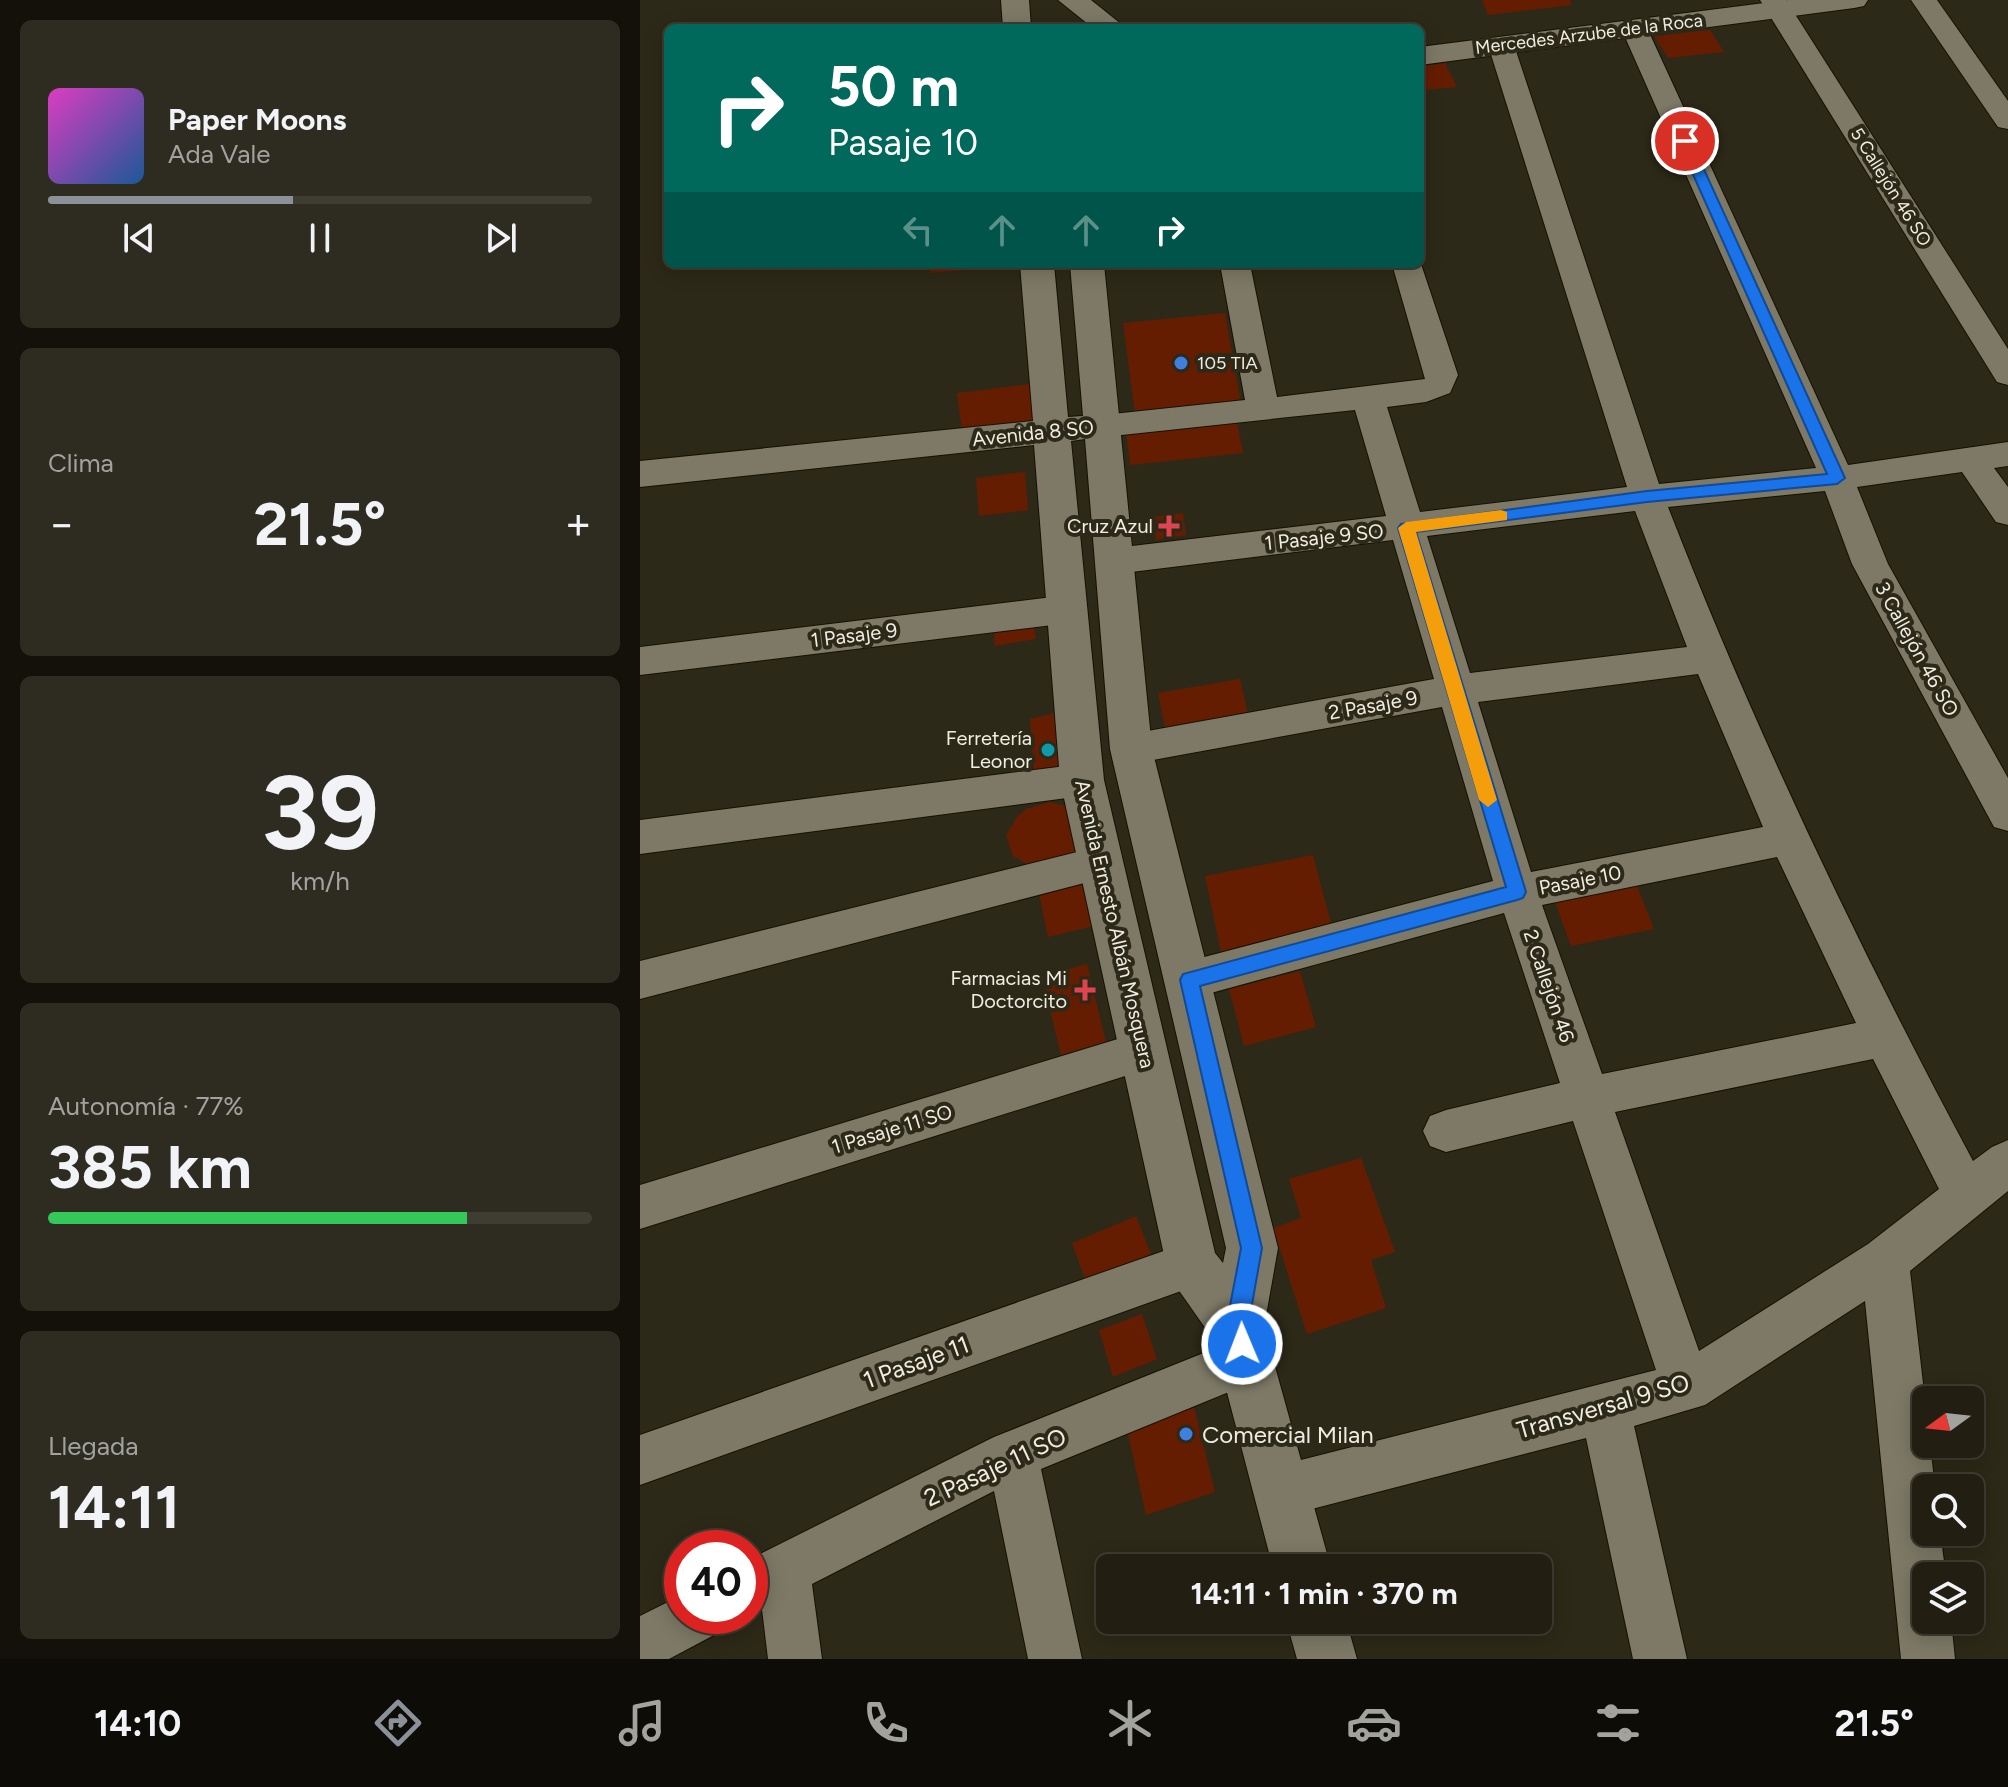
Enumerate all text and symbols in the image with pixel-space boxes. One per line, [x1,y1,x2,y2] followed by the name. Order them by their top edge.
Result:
[1474,9,1704,59] street label: Mercedes Arzube de la Roca
[828,53,959,120] text: 50 m
[696,56,800,160] icon: right
[168,101,347,138] text: Paper Moons
[1651,107,1719,175] pin
[1663,119,1707,163] icon: arrive
[828,121,978,164] text: Pasaje 10
[1846,124,1936,250] street label: 5 Callejón 46 SO
[168,138,271,170] text: Ada Vale
[896,208,940,252] icon: left
[980,208,1024,252] icon: ahead
[1064,208,1108,252] icon: ahead
[1148,208,1192,252] icon: right
[117,216,161,260] icon: previous
[298,216,342,260] icon: pause
[479,216,523,260] icon: next
[1197,352,1258,374] place label: 105 TIA
[1172,354,1190,372] marker: 105 TIA
[971,415,1095,451] street label: Avenida 8 SO
[48,447,114,479] text: Clima
[254,488,386,560] text: 21.5°
[48,497,75,550] text: −
[565,497,592,550] text: +
[1067,514,1153,538] place label: Cruz Azul
[1160,517,1178,535] marker: Cruz Azul
[1263,519,1385,555] street label: 1 Pasaje 9 SO
[1870,578,1964,720] street label: 3 Callejón 46 SO
[809,618,899,652] street label: 1 Pasaje 9
[1327,685,1419,725] street label: 2 Pasaje 9
[946,726,1032,773] place label: Ferretería Leonor
[1039,741,1057,759] marker: Ferretería Leonor
[261,750,379,875] text: 39
[1070,777,1160,1071] street label: Avenida Ernesto Albán Mosquera
[1537,860,1623,900] street label: Pasaje 10
[290,865,350,897] text: km/h
[1519,927,1579,1045] street label: 2 Callejón 46
[951,966,1067,1013] place label: Farmacias Mi Doctorcito
[1074,979,1096,1001] marker: Farmacias Mi Doctorcito
[48,1090,244,1122] text: Autonomía · 77%
[829,1099,955,1159] street label: 1 Pasaje 11 SO
[48,1131,252,1203] text: 385 km
[1200,1302,1284,1386] position arrow
[859,1329,973,1395] street label: 1 Pasaje 11
[1513,1368,1693,1444] street label: Transversal 9 SO
[1912,1386,1984,1458] north arrow
[1912,1386,1984,1634] map controls
[1202,1420,1374,1449] place label: Comercial Milan
[919,1421,1071,1513] street label: 2 Pasaje 11 SO
[1177,1425,1195,1443] marker: Comercial Milan
[48,1430,138,1462] text: Llegada
[48,1471,180,1543] text: 14:11
[1912,1474,1984,1546] button: search
[664,1530,768,1634] speed limit sign: 40
[1912,1562,1984,1634] button: layers
[1190,1575,1458,1612] text: 14:11 · 1 min · 370 m
[370,1695,426,1751] icon: directions
[614,1695,670,1751] icon: music
[858,1695,914,1751] icon: phone
[1102,1695,1158,1751] icon: climate
[1346,1695,1402,1751] icon: car
[1590,1695,1646,1751] icon: filters
[94,1702,181,1745] text: 14:10
[1834,1702,1914,1745] text: 21.5°

